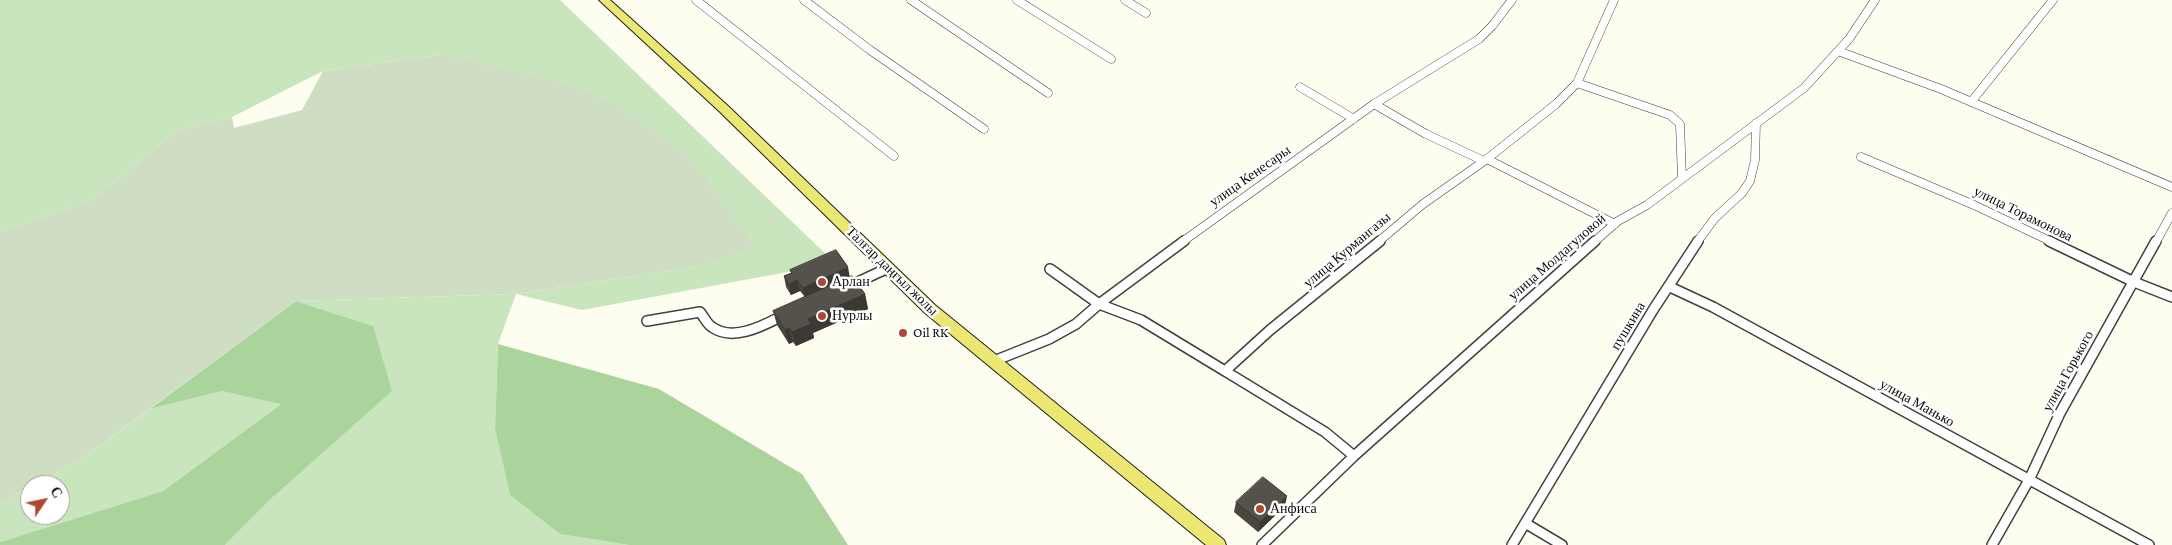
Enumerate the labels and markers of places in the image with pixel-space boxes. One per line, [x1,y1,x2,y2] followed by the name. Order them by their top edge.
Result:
[832,274,870,290] place label: Арлан
[816,276,828,288] marker: Арлан
[832,308,872,324] place label: Нурлы
[816,310,828,322] marker: Нурлы
[913,325,948,341] place label: Oil RK
[897,327,909,339] marker: Oil RK
[1270,501,1317,517] place label: Анфиса
[1254,503,1266,515] marker: Анфиса

